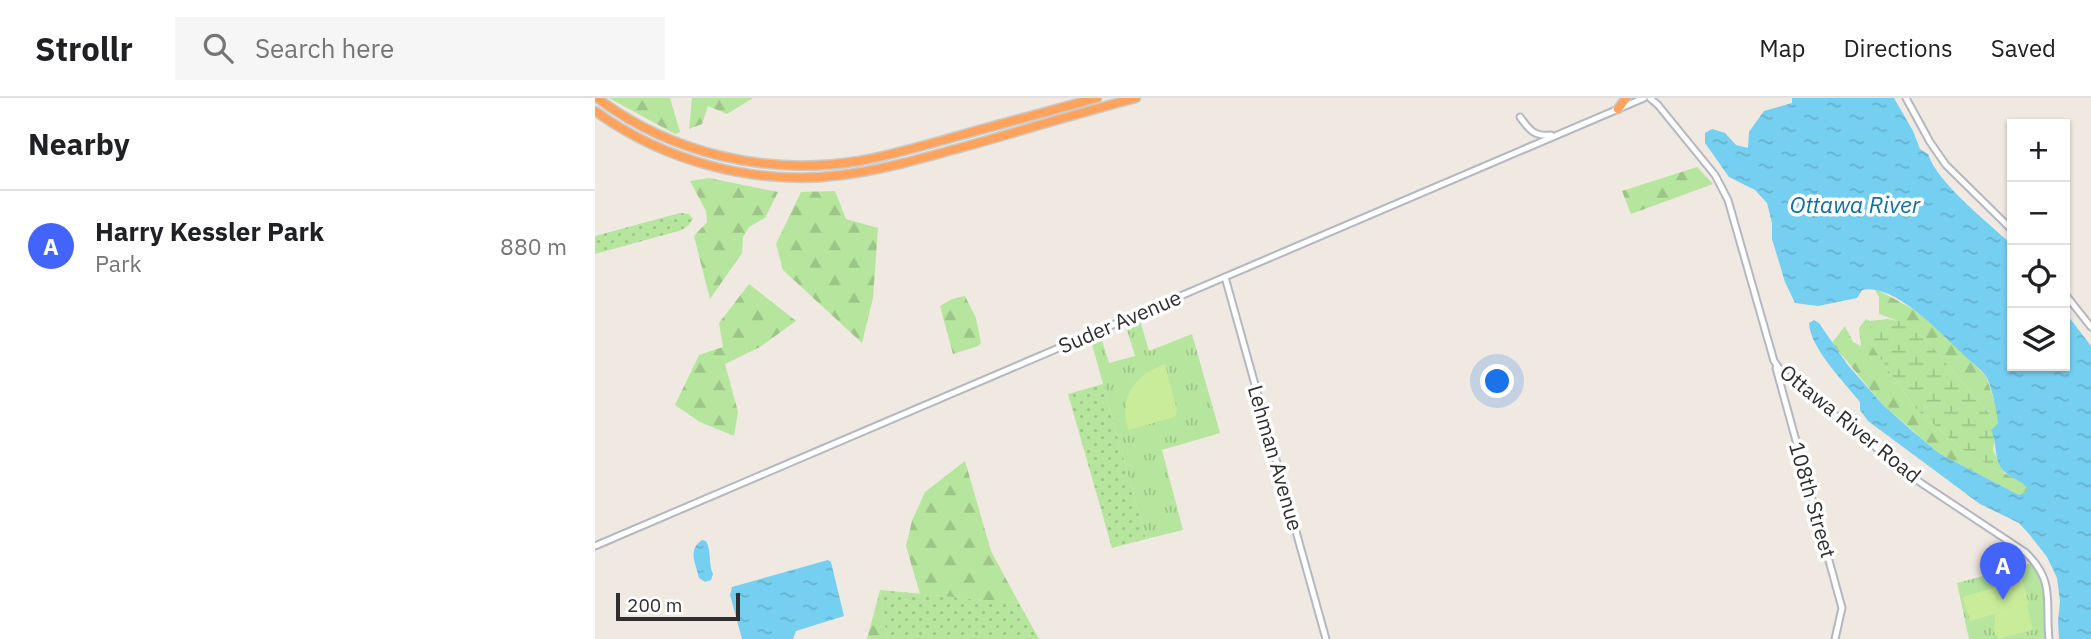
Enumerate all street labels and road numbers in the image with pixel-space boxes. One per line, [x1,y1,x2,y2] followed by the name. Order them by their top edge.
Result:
[1054,283,1185,359] street label: Suder Avenue
[1774,358,1927,489] street label: Ottawa River Road
[1242,382,1310,534] street label: Lehman Avenue
[1783,438,1843,561] street label: 108th Street

